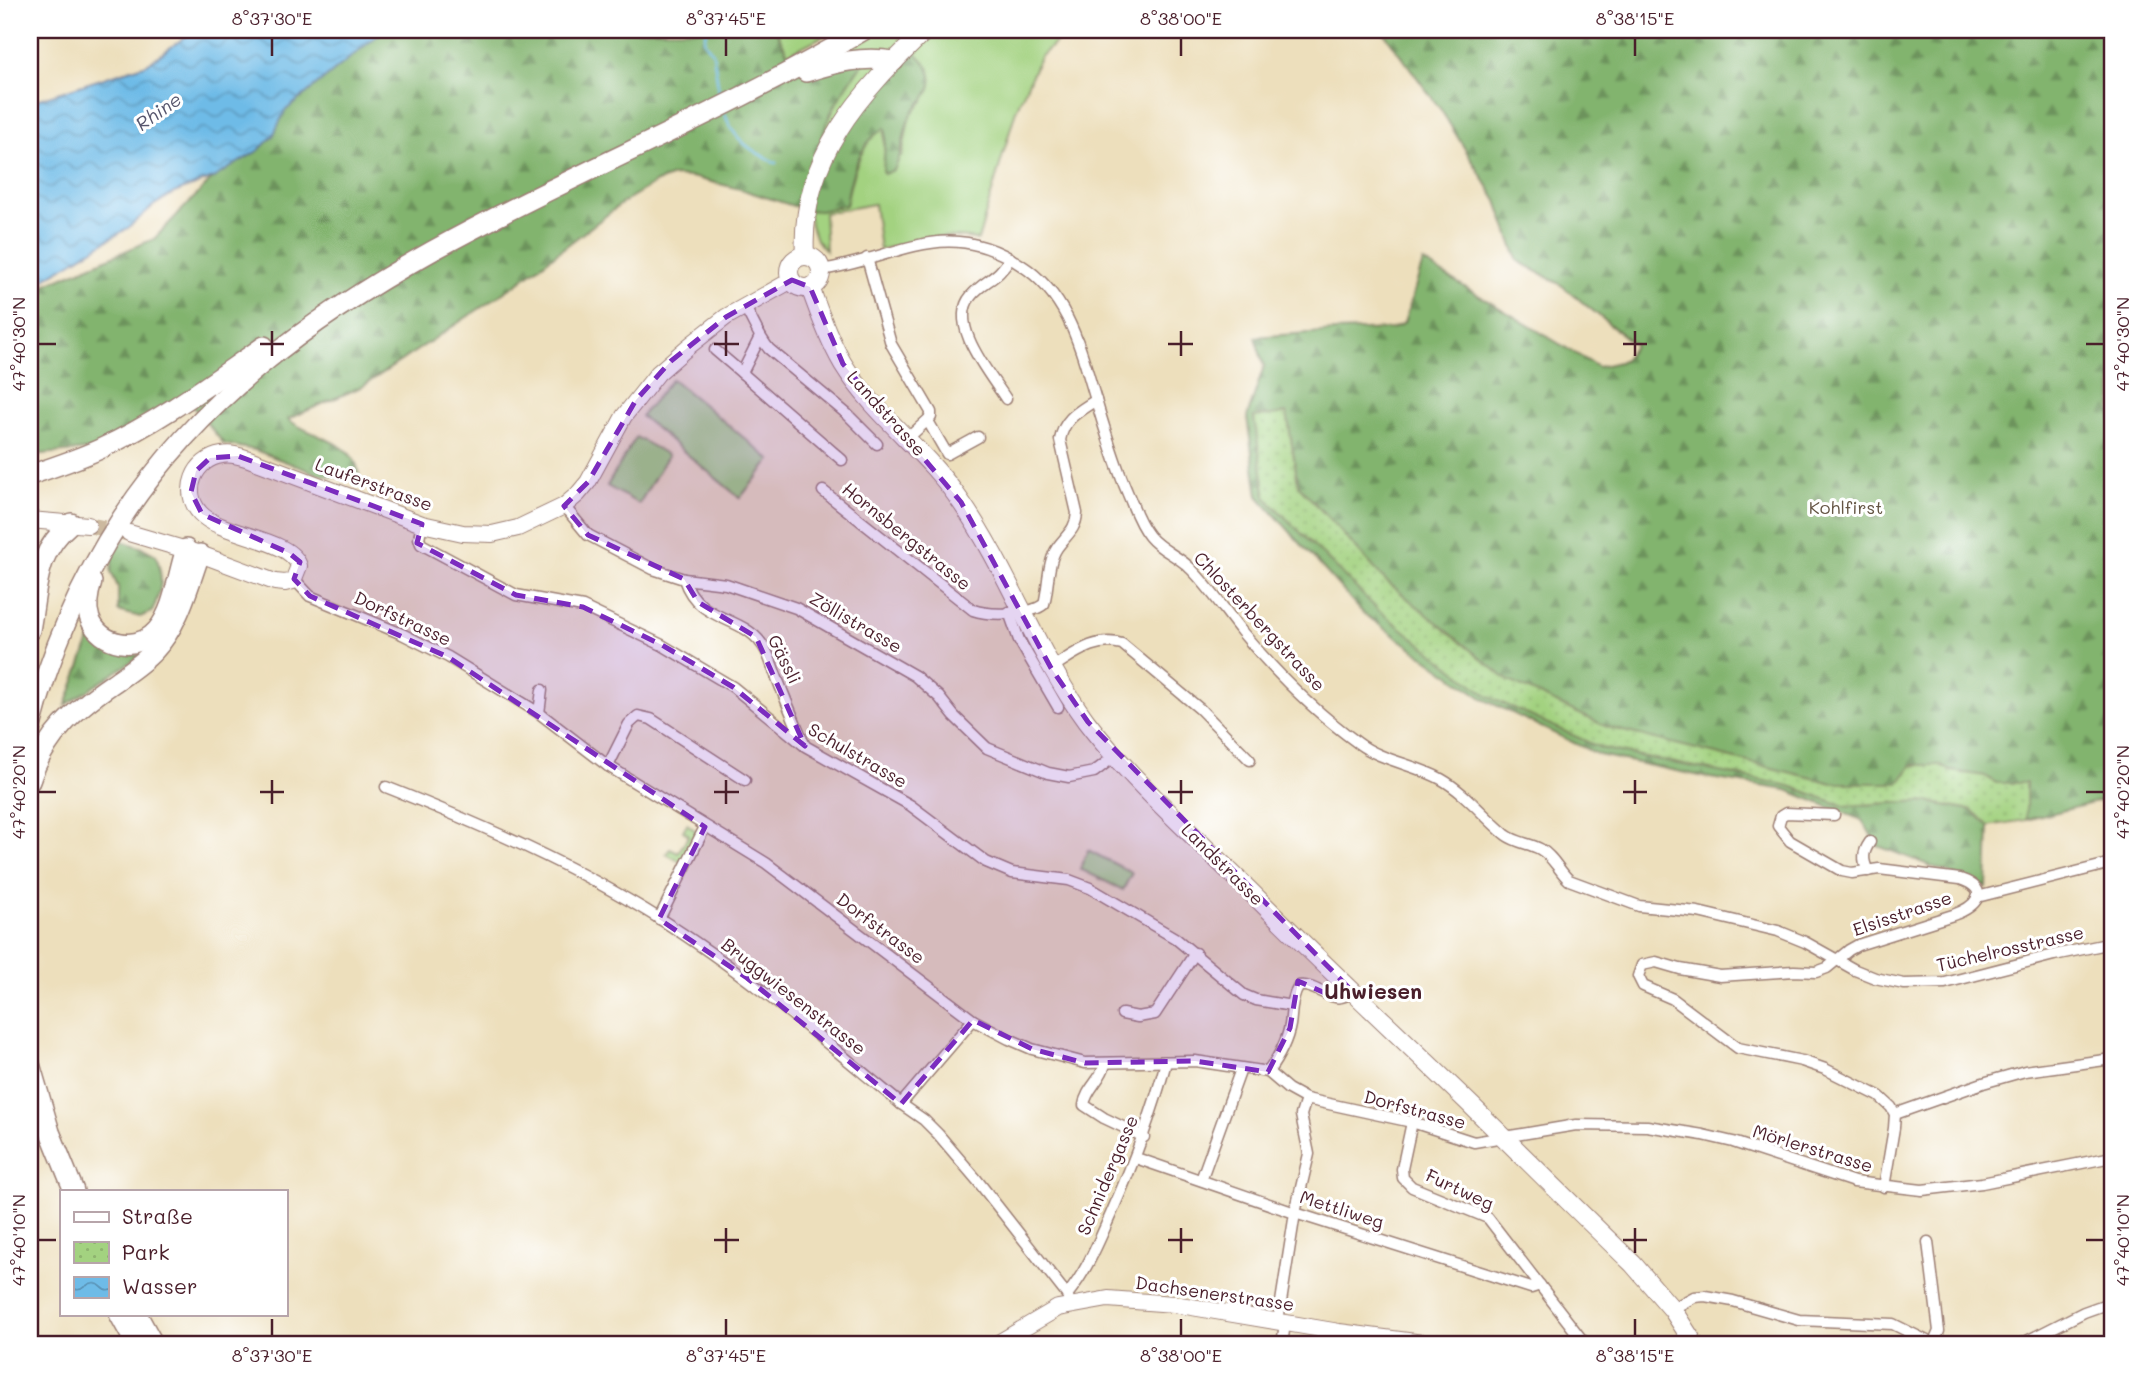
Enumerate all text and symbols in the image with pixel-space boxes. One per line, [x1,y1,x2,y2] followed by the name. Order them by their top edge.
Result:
[232,6,312,30] text: 8°37'30"E
[686,6,766,30] text: 8°37'45"E
[1140,6,1222,30] text: 8°38'00"E
[1596,6,1674,30] text: 8°38'15"E
[130,86,186,136] water label: Rhine
[6,297,30,391] text: 47°40'30"N
[2110,297,2134,391] text: 47°40'30"N
[842,365,932,461] street label: Landstrasse
[312,452,436,516] street label: Lauferstrasse
[838,477,976,595] street label: Hornsbergstrasse
[1809,495,1883,519] park label: Kohlfirst
[1189,546,1331,696] street label: Chlosterbergstrasse
[351,585,455,651] street label: Dorfstrasse
[805,586,907,658] street label: Zöllistrasse
[763,630,807,688] street label: Gässli
[804,717,912,793] street label: Schulstrasse
[6,745,30,839] text: 47°40'20"N
[2110,745,2134,839] text: 47°40'20"N
[1176,817,1270,911] street label: Landstrasse
[1849,885,1955,941] street label: Elsisstrasse
[832,887,930,969] street label: Dorfstrasse
[1934,919,2086,977] street label: Tüchelrosstrasse
[717,932,871,1060] street label: Bruggwiesenstrasse
[1324,977,1422,1004] district label: Uhwiesen
[1361,1084,1469,1134] street label: Dorfstrasse
[1071,1111,1143,1239] street label: Schnidergasse
[1750,1118,1876,1178] street label: Mörlerstrasse
[1422,1163,1498,1215] street label: Furtweg
[1297,1184,1387,1234] street label: Mettliweg
[60,1190,287,1316] legend
[6,1194,30,1286] text: 47°40'10"N
[2110,1194,2134,1286] text: 47°40'10"N
[122,1202,193,1229] text: Straße
[122,1238,170,1265] text: Park
[1134,1270,1296,1316] street label: Dachsenerstrasse
[122,1272,197,1299] text: Wasser
[232,1343,312,1367] text: 8°37'30"E
[686,1343,766,1367] text: 8°37'45"E
[1140,1343,1222,1367] text: 8°38'00"E
[1596,1343,1674,1367] text: 8°38'15"E

